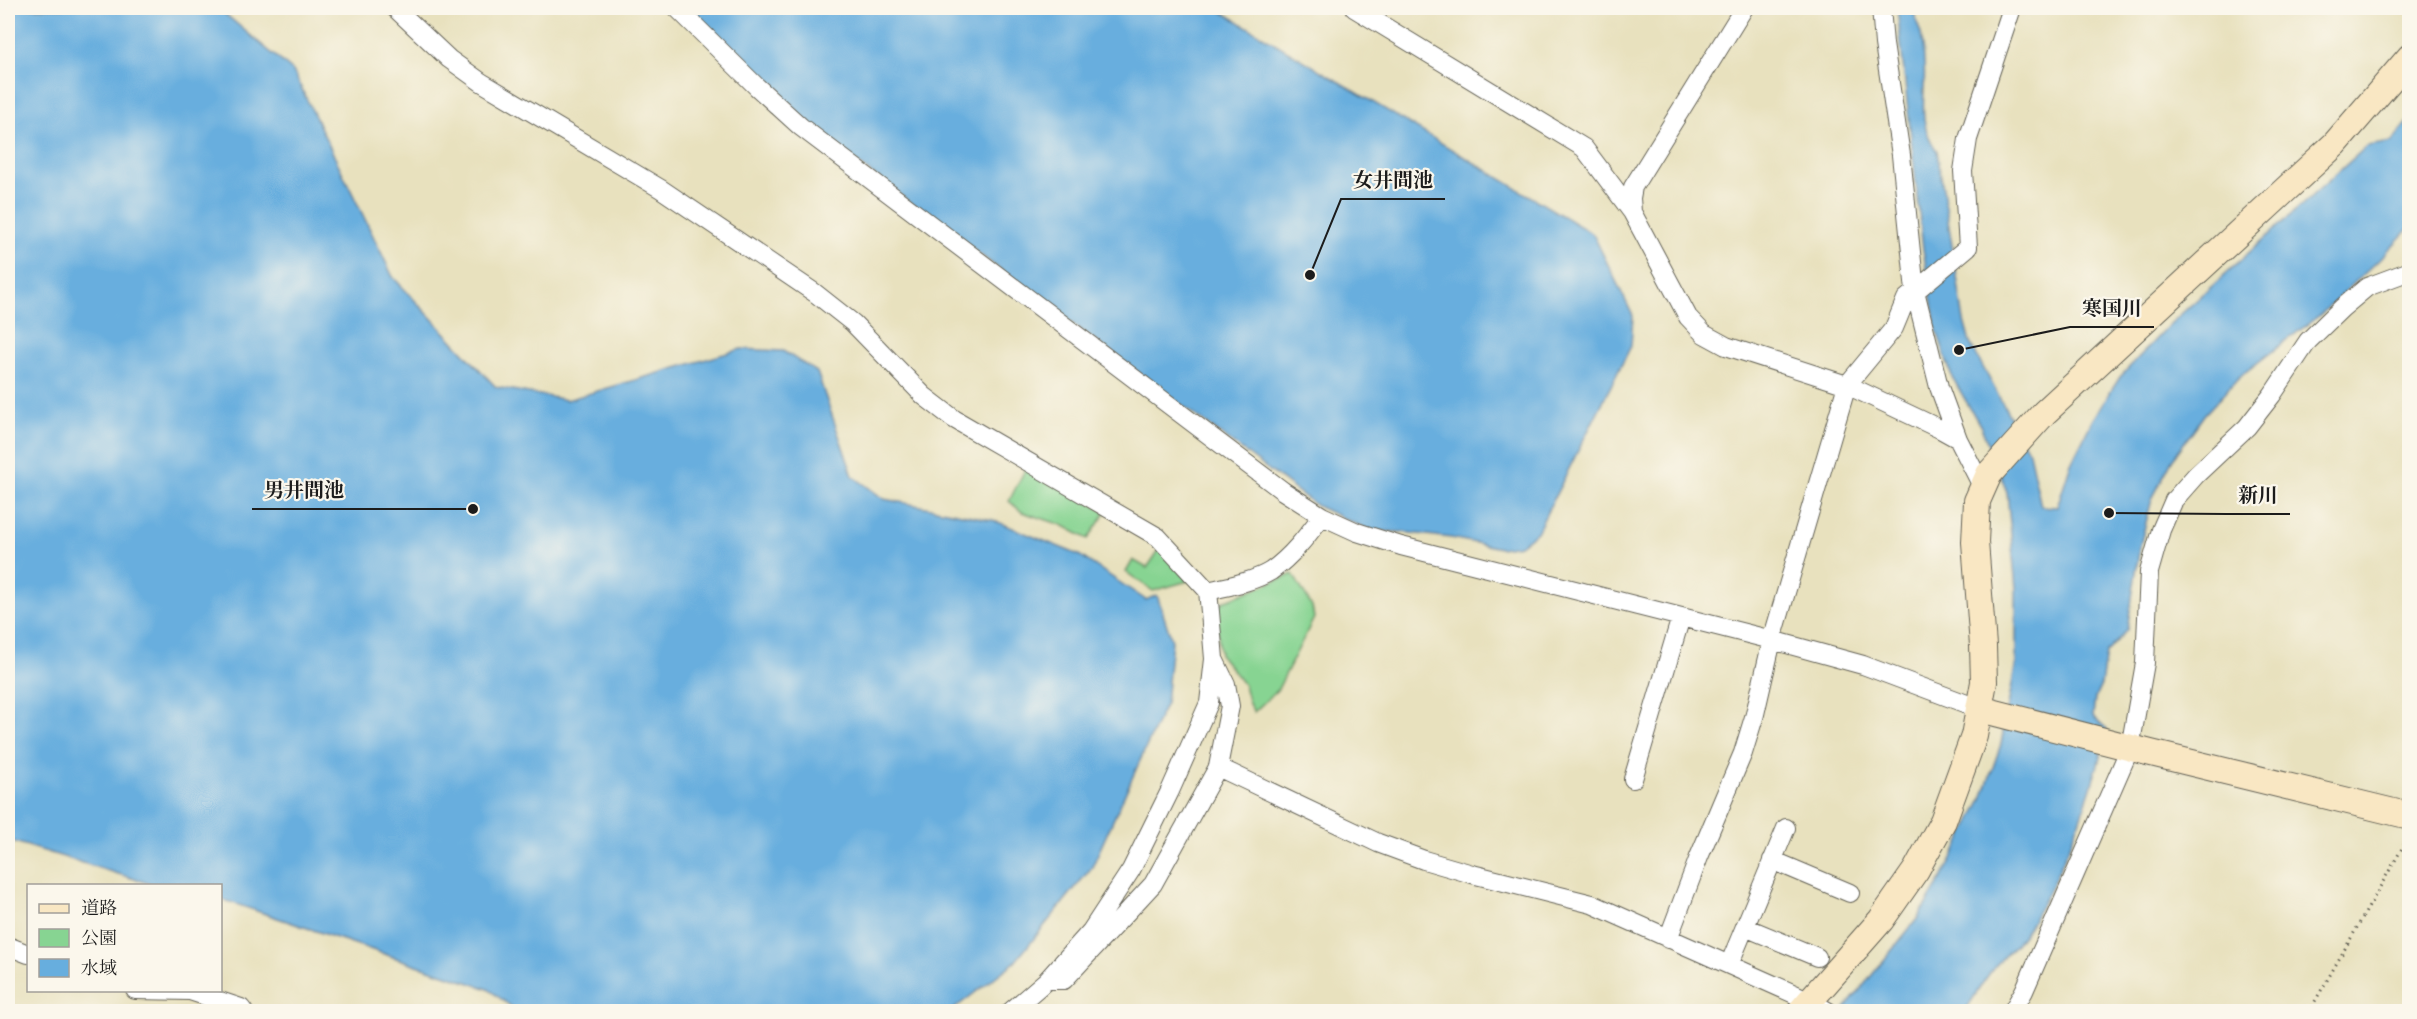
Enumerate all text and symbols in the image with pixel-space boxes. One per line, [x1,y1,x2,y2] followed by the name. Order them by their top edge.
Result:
[1341,161,1445,199] callout: 女井間池
[1353,168,1433,192] text: 女井間池
[2070,289,2154,327] callout: 寒国川
[2082,296,2142,320] text: 寒国川
[252,471,356,509] callout: 男井間池
[2226,476,2290,514] callout: 新川
[264,478,344,502] text: 男井間池
[2238,483,2278,507] text: 新川
[27,884,222,992] legend
[81,897,117,919] text: 道路
[81,927,117,949] text: 公園
[81,957,117,979] text: 水域

